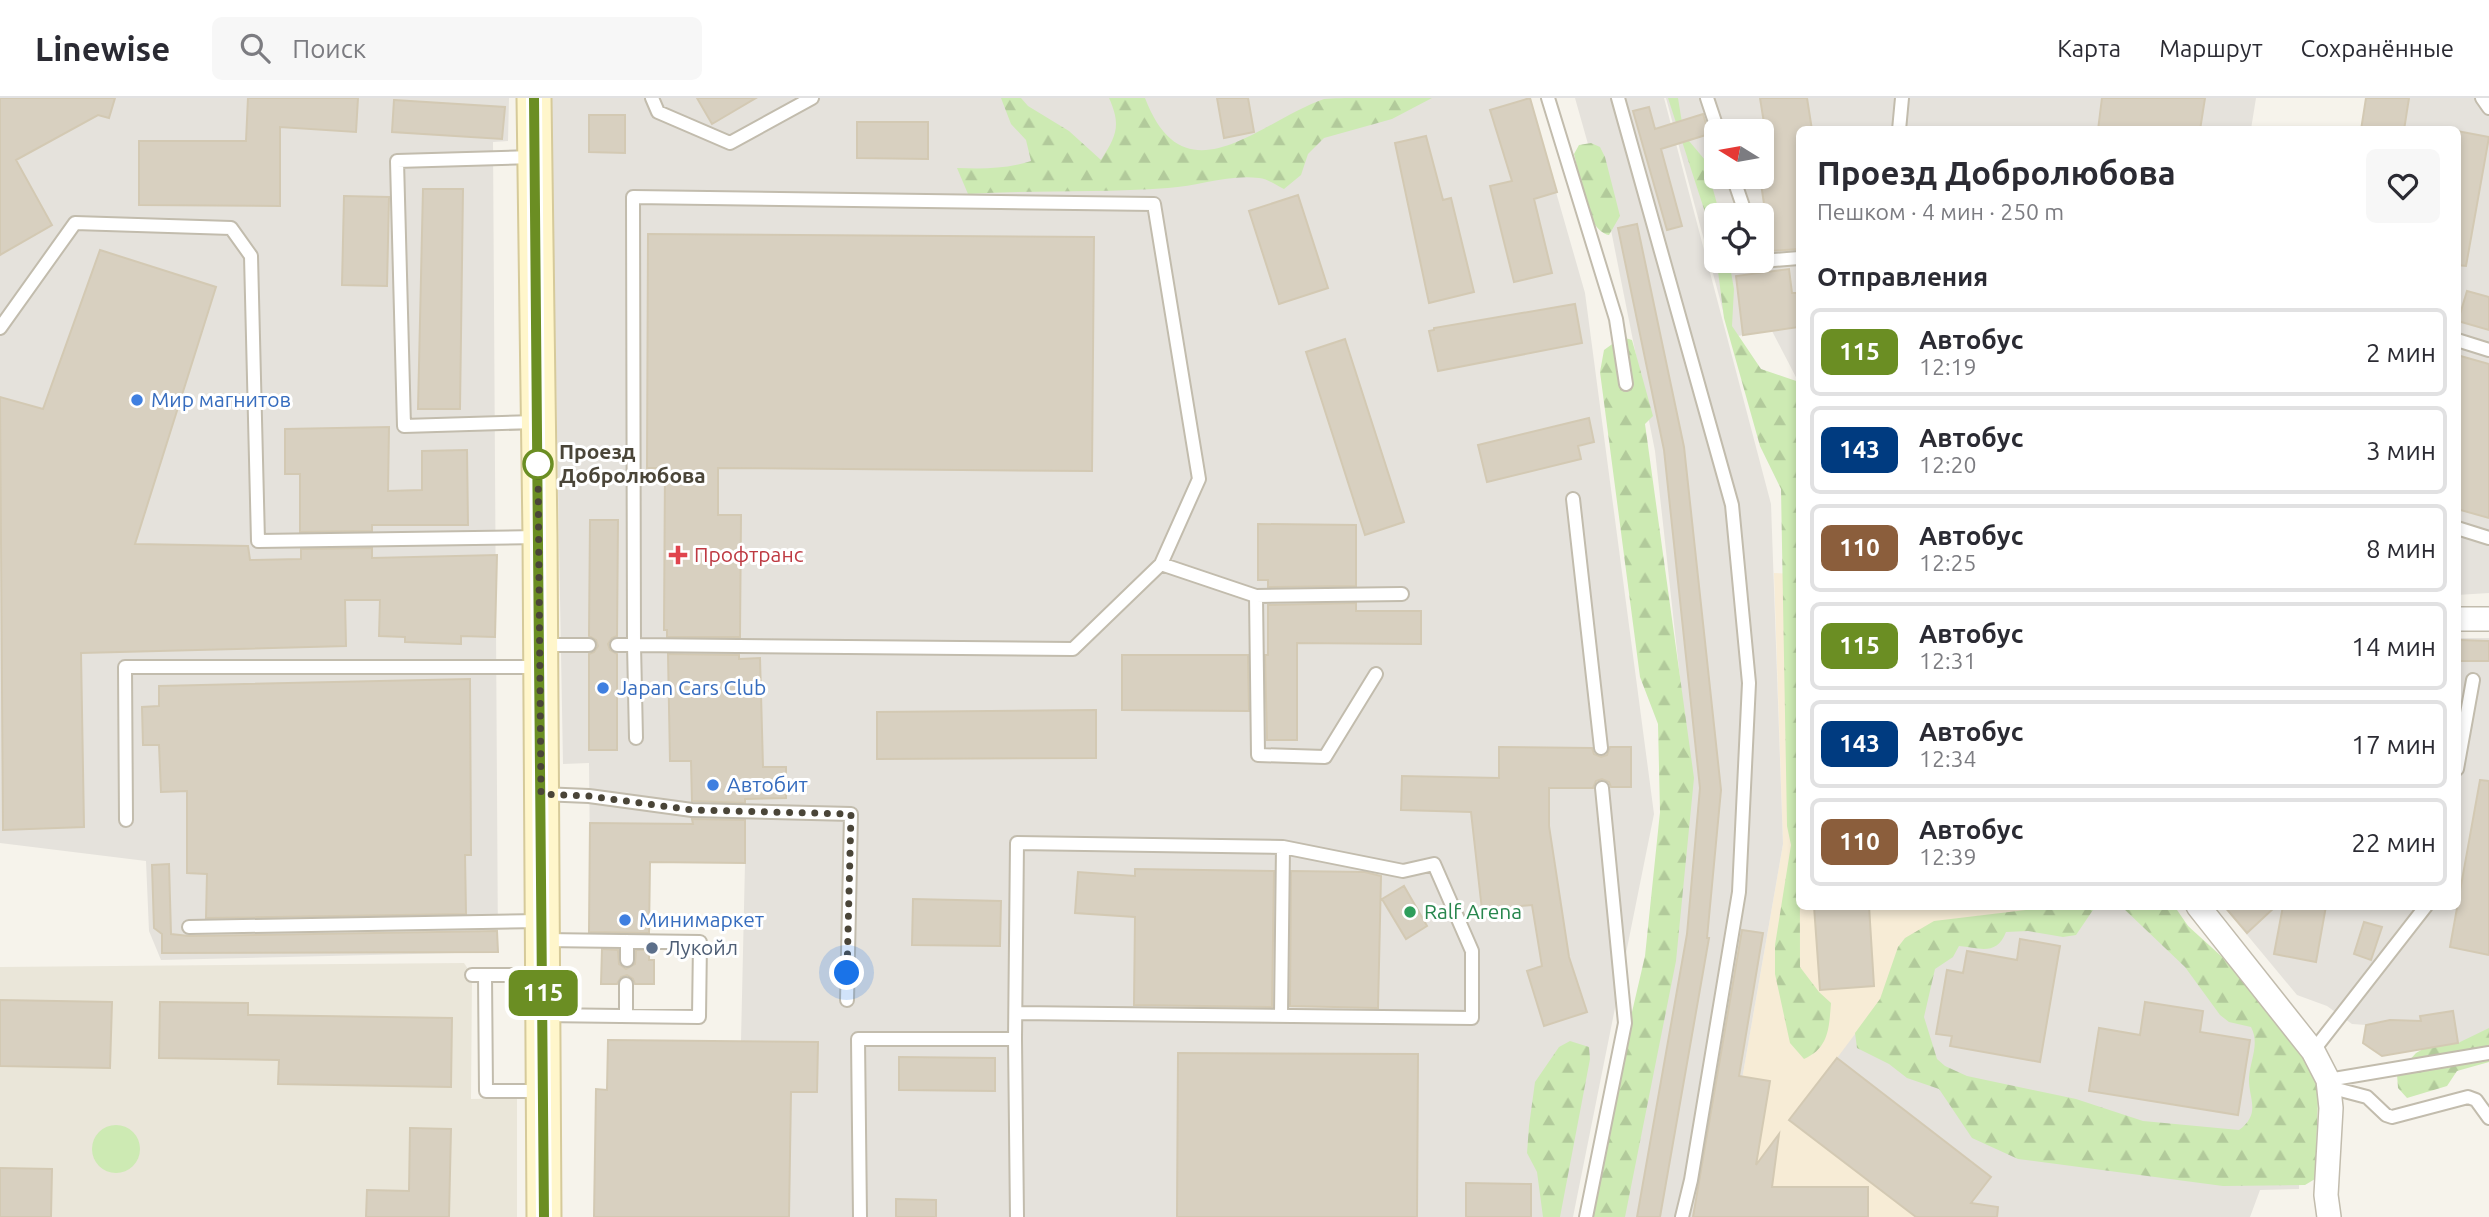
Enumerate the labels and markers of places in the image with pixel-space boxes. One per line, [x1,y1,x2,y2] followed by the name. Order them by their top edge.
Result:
[151,387,291,411] place label: Мир магнитов
[129,392,145,408] marker: Мир магнитов
[559,439,706,487] place label: Проезд Добролюбова
[523,449,553,479] marker: Проезд Добролюбова
[694,542,804,566] place label: Профтранс
[668,545,688,565] marker: Профтранс
[617,675,766,699] place label: Japan Cars Club
[595,680,611,696] marker: Japan Cars Club
[727,772,809,796] place label: Автобит
[705,777,721,793] marker: Автобит
[1424,899,1522,923] place label: Ralf Arena
[1402,904,1418,920] marker: Ralf Arena
[639,907,765,931] place label: Минимаркет
[617,912,633,928] marker: Минимаркет
[666,935,738,959] place label: Лукойл
[644,940,660,956] marker: Лукойл

